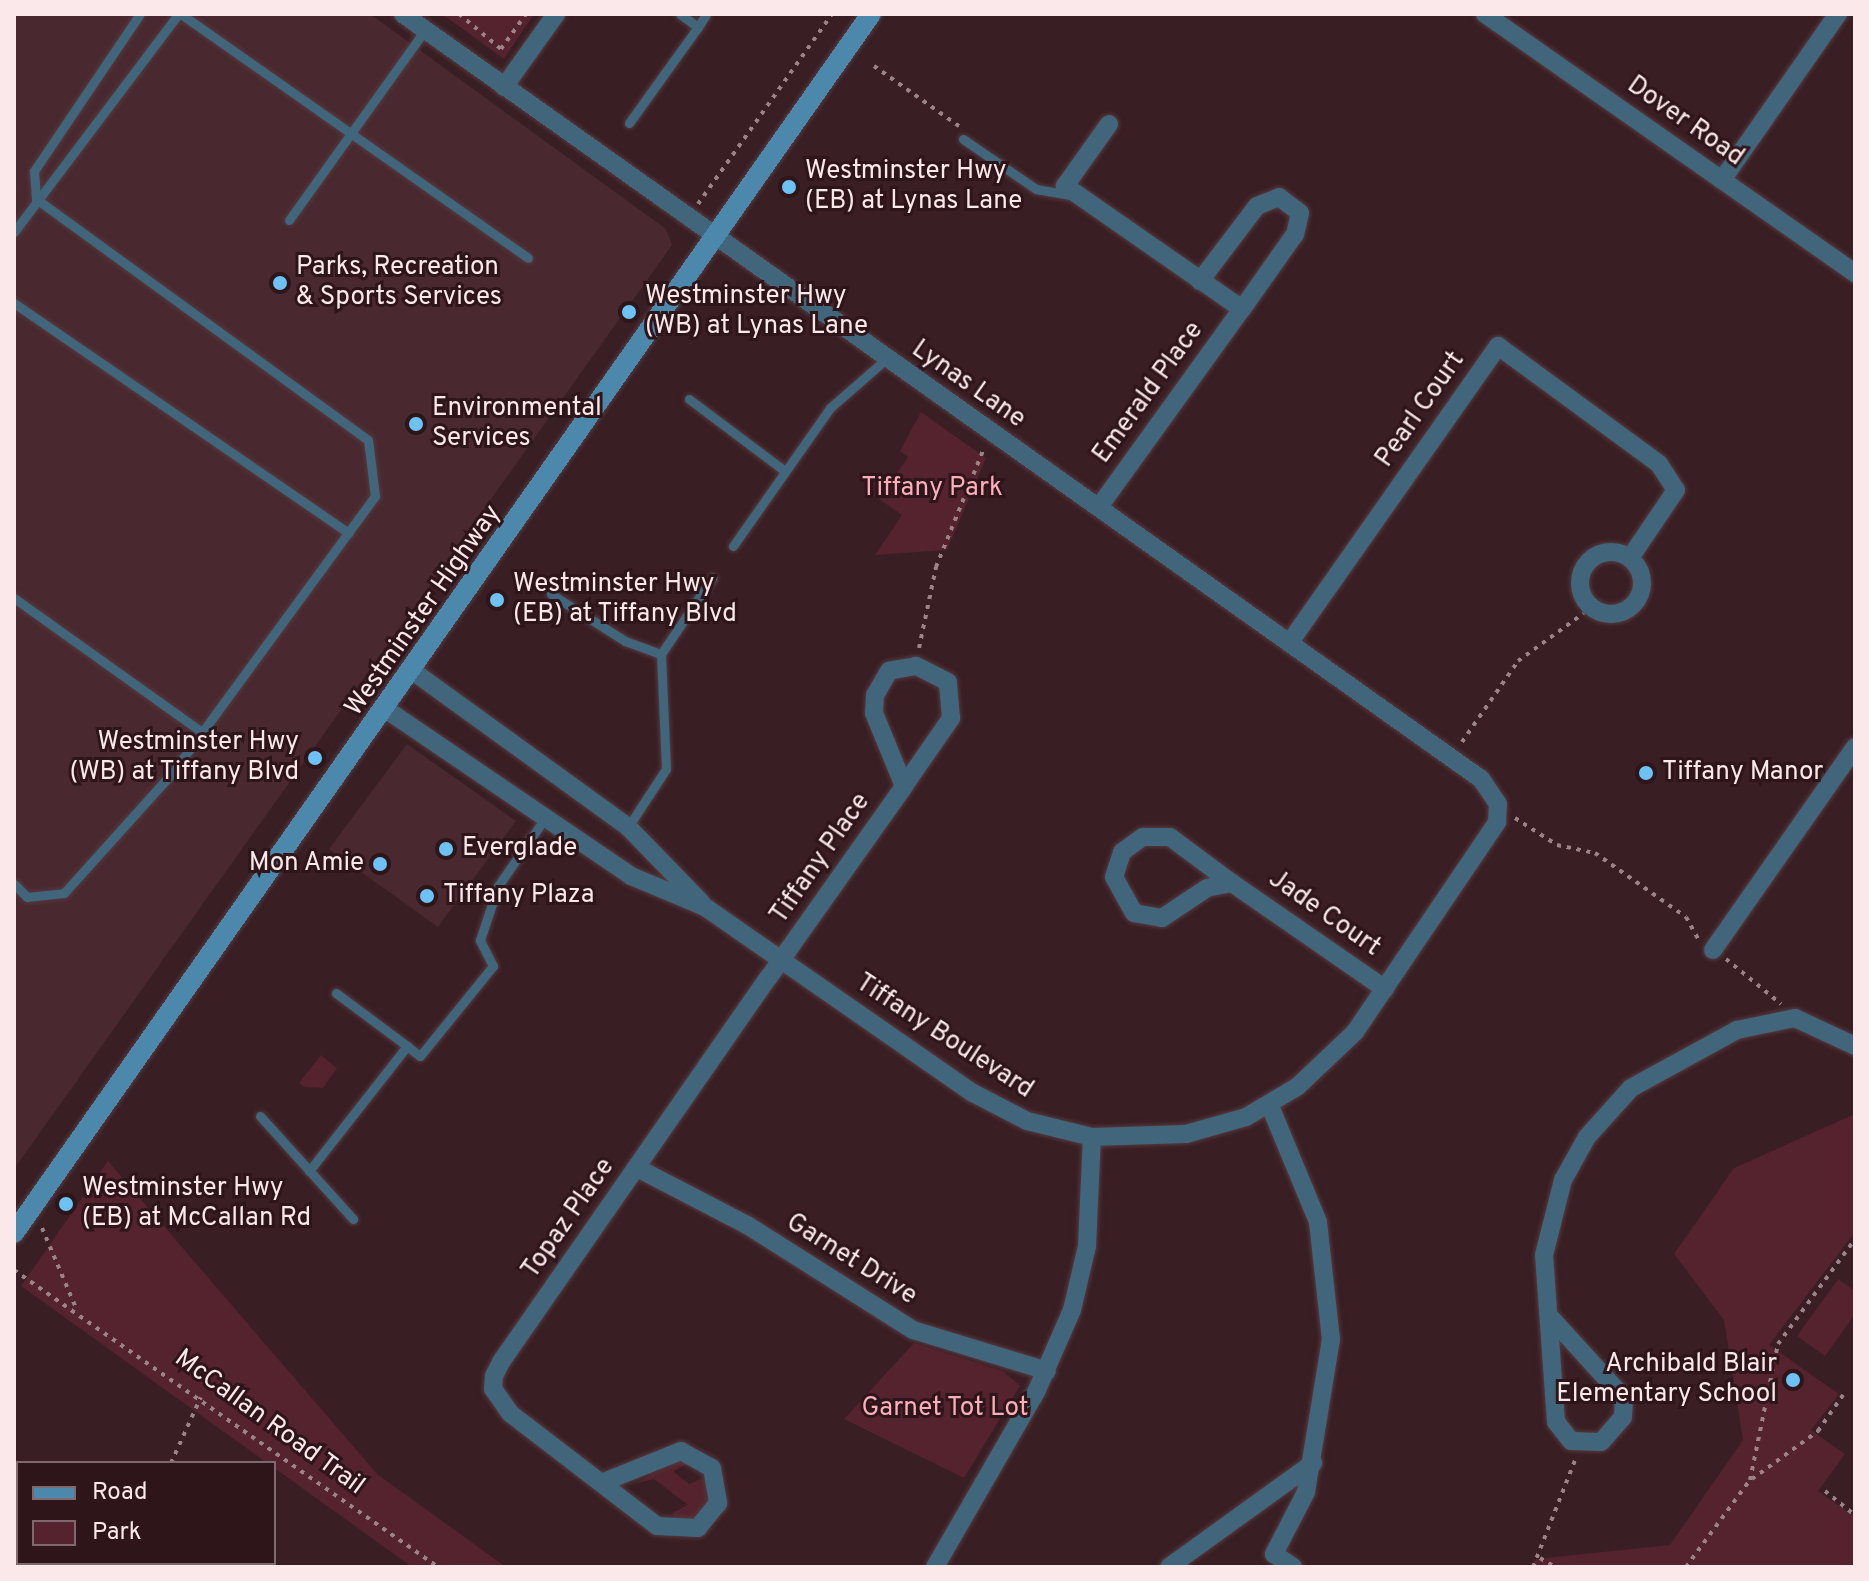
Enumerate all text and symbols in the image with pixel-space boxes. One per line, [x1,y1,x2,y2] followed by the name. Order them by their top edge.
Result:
[1620,70,1750,174] street label: Dover Road
[805,156,1022,218] place label: Westminster Hwy (EB) at Lynas Lane
[780,178,798,196] marker: Westminster Hwy (EB) at Lynas Lane
[296,252,502,314] place label: Parks, Recreation & Sports Services
[271,274,289,292] marker: Parks, Recreation & Sports Services
[645,281,868,342] place label: Westminster Hwy (WB) at Lynas Lane
[620,303,638,321] marker: Westminster Hwy (WB) at Lynas Lane
[1087,316,1211,470] street label: Emerald Place
[905,334,1031,436] street label: Lynas Lane
[1370,346,1472,474] street label: Pearl Court
[432,393,602,454] place label: Environmental Services
[407,415,425,433] marker: Environmental Services
[861,473,1003,505] park label: Tiffany Park
[339,499,509,723] street label: Westminster Highway
[513,569,738,630] place label: Westminster Hwy (EB) at Tiffany Blvd
[488,591,506,609] marker: Westminster Hwy (EB) at Tiffany Blvd
[68,727,299,788] place label: Westminster Hwy (WB) at Tiffany Blvd
[306,749,324,767] marker: Westminster Hwy (WB) at Tiffany Blvd
[1662,757,1823,789] place label: Tiffany Manor
[1637,764,1655,782] marker: Tiffany Manor
[765,788,877,930] street label: Tiffany Place
[462,833,577,865] place label: Everglade
[437,840,455,858] marker: Everglade
[248,848,364,880] place label: Mon Amie
[371,855,389,873] marker: Mon Amie
[1262,864,1386,964] street label: Jade Court
[443,880,594,912] place label: Tiffany Plaza
[418,887,436,905] marker: Tiffany Plaza
[849,968,1039,1106] street label: Tiffany Boulevard
[516,1153,622,1285] street label: Topaz Place
[82,1173,311,1234] place label: Westminster Hwy (EB) at McCallan Rd
[57,1195,75,1213] marker: Westminster Hwy (EB) at McCallan Rd
[780,1208,922,1312] street label: Garnet Drive
[168,1343,370,1503] street label: McCallan Road Trail
[1556,1349,1777,1410] place label: Archibald Blair Elementary School
[1784,1371,1802,1389] marker: Archibald Blair Elementary School
[861,1393,1029,1425] park label: Garnet Tot Lot
[16,1461,276,1565] legend
[92,1478,148,1508] text: Road
[92,1518,142,1548] text: Park

